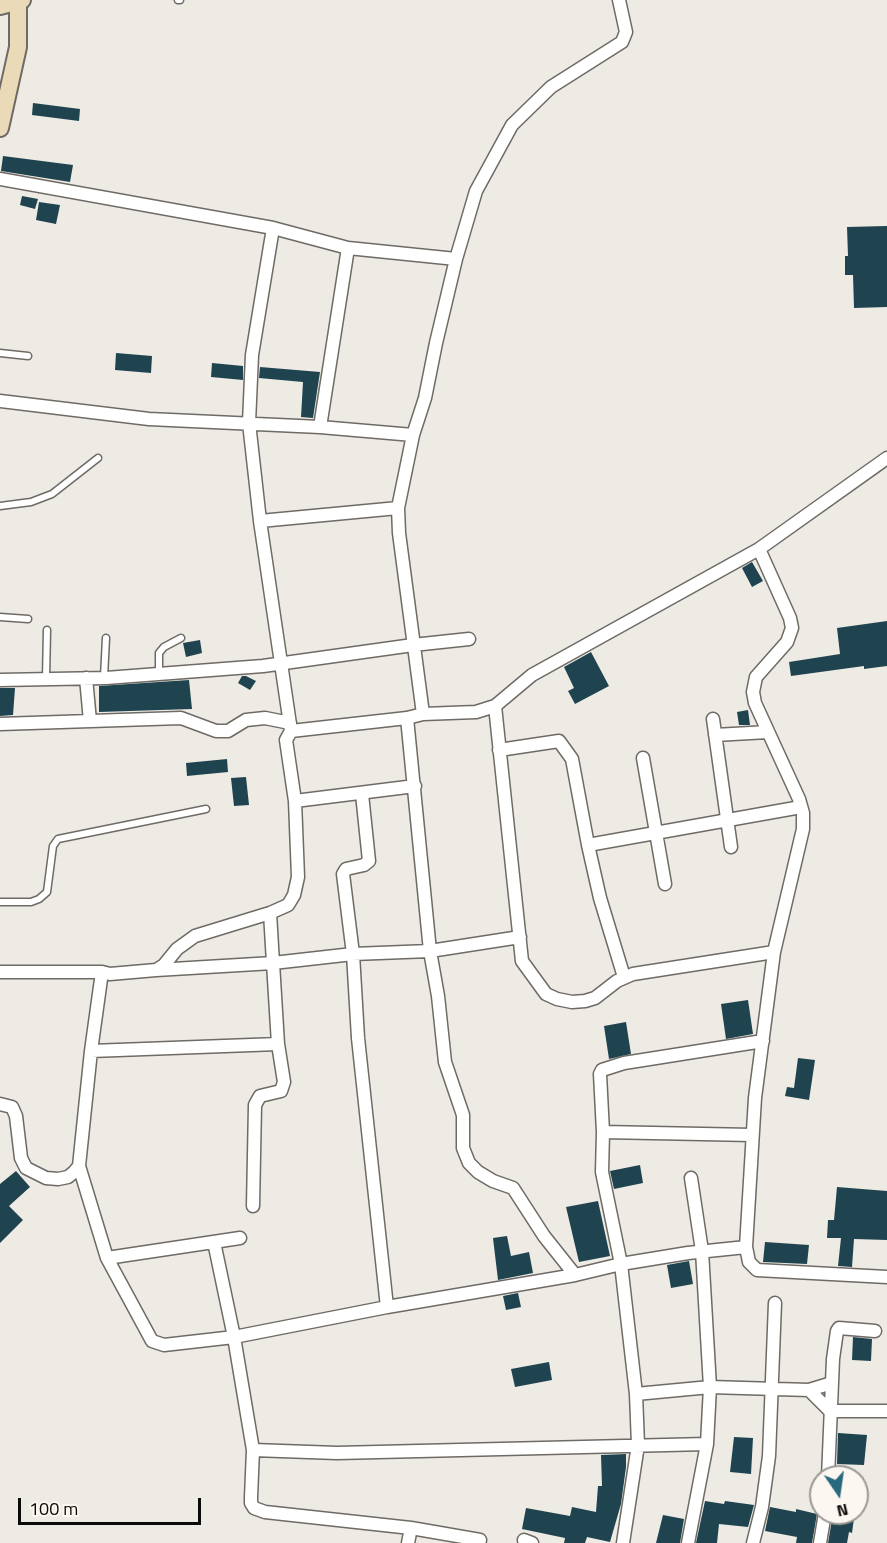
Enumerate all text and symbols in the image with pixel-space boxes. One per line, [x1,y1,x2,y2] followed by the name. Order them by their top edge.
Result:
[809,1465,869,1525] north arrow
[21,1486,204,1524] scale bar
[29,1495,78,1522] text: 100 m
[834,1498,851,1524] text: N

